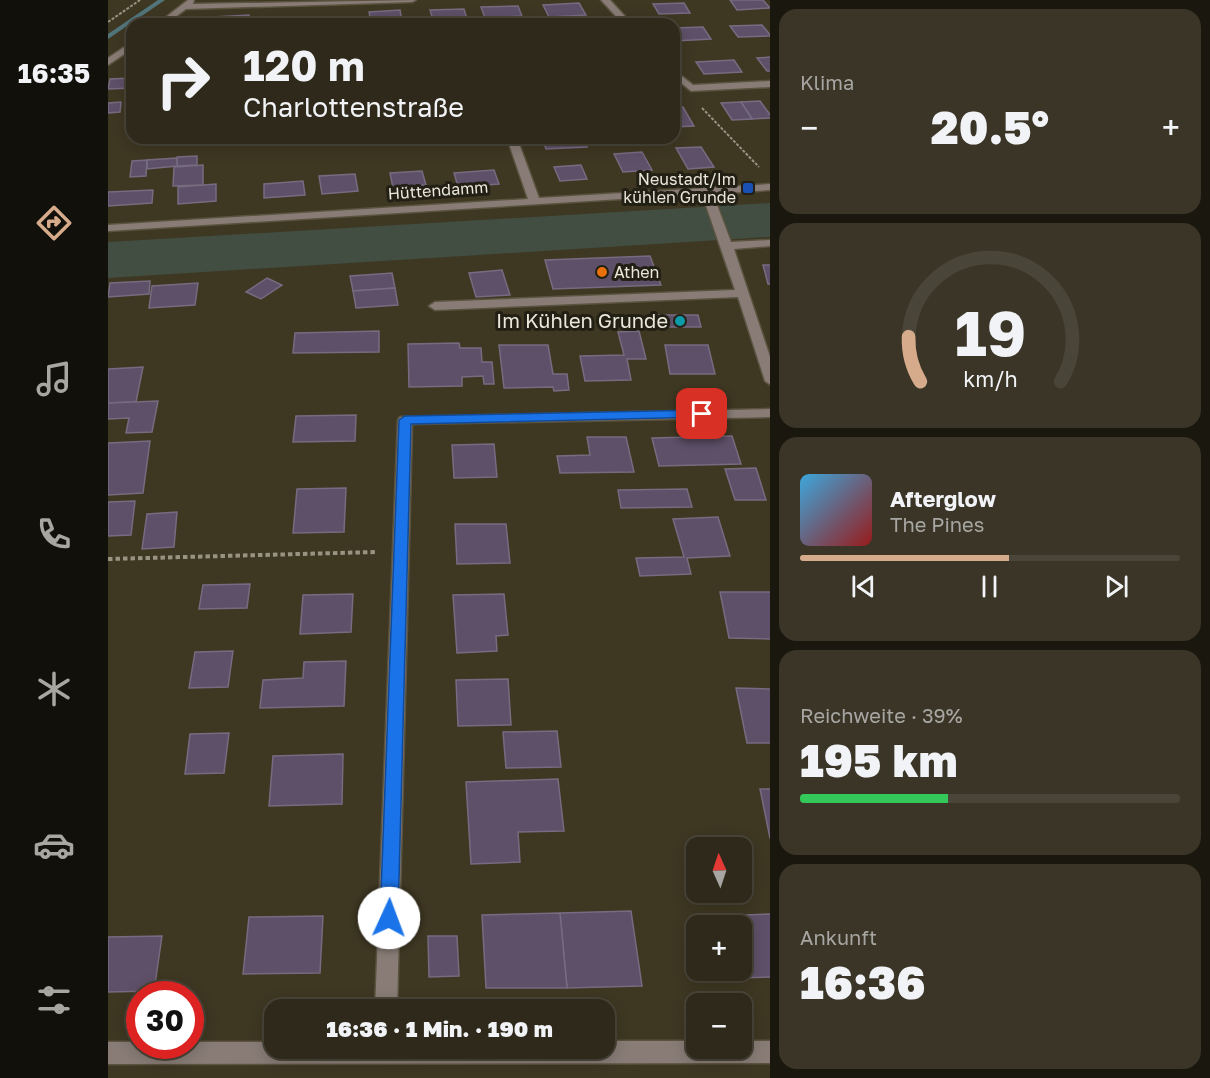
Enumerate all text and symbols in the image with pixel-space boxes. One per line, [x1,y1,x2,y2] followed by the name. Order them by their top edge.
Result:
[243,40,365,90] text: 120 m
[144,42,222,120] icon: right
[18,57,90,89] text: 16:35
[800,70,854,94] text: Klima
[243,91,464,123] text: Charlottenstraße
[931,100,1049,154] text: 20.5°
[800,108,818,147] text: −
[1162,108,1180,147] text: +
[623,169,736,207] place label: Neustadt/Im kühlen Grunde
[387,177,489,203] street label: Hüttendamm
[741,181,755,195] marker: Neustadt/Im kühlen Grunde
[33,202,75,244] icon: directions
[614,262,659,282] place label: Athen
[595,265,609,279] marker: Athen
[954,295,1026,370] text: 19
[496,308,668,332] place label: Im Kühlen Grunde
[673,314,687,328] marker: Im Kühlen Grunde
[33,358,75,400] icon: music
[963,367,1017,393] text: km/h
[676,388,727,439] pin
[685,397,718,430] icon: arrive
[890,485,996,512] text: Afterglow
[890,512,984,536] text: The Pines
[33,513,75,555] icon: phone
[847,570,880,603] icon: previous
[973,570,1006,603] icon: pause
[1100,570,1133,603] icon: next
[33,668,75,710] icon: climate
[800,703,963,727] text: Reichweite · 39%
[800,733,958,787] text: 195 km
[33,824,75,866] icon: car
[686,837,752,903] north arrow
[686,837,752,1059] map controls
[357,886,421,950] position arrow
[686,915,752,981] button: +
[800,925,877,949] text: Ankunft
[800,955,925,1009] text: 16:36
[33,979,75,1021] icon: filters
[126,981,204,1059] speed limit sign: 30
[686,993,752,1059] button: −
[326,1015,553,1042] text: 16:36 · 1 Min. · 190 m

